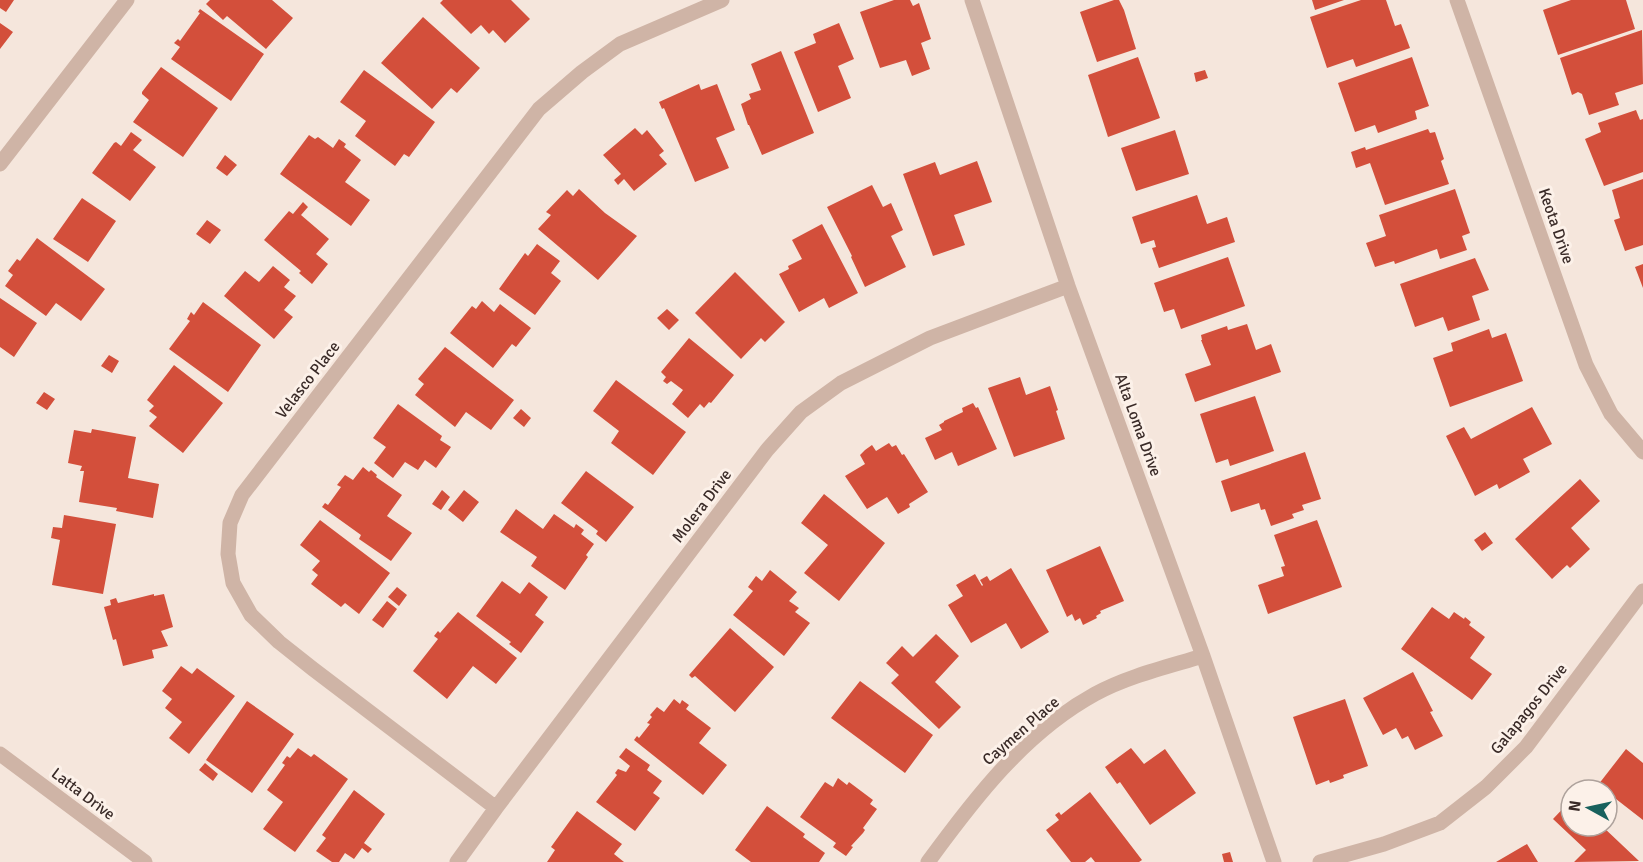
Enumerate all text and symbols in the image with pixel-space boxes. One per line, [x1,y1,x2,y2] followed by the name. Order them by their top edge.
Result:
[1534,186,1578,266] street label: Keota Drive
[272,337,344,423] street label: Velasco Place
[1110,371,1166,479] street label: Alta Loma Drive
[668,465,736,547] street label: Molera Drive
[1486,660,1572,758] street label: Galapagos Drive
[978,692,1064,770] street label: Caymen Place
[47,764,119,824] street label: Latta Drive
[1559,778,1619,838] north arrow
[1564,799,1586,813] text: N

